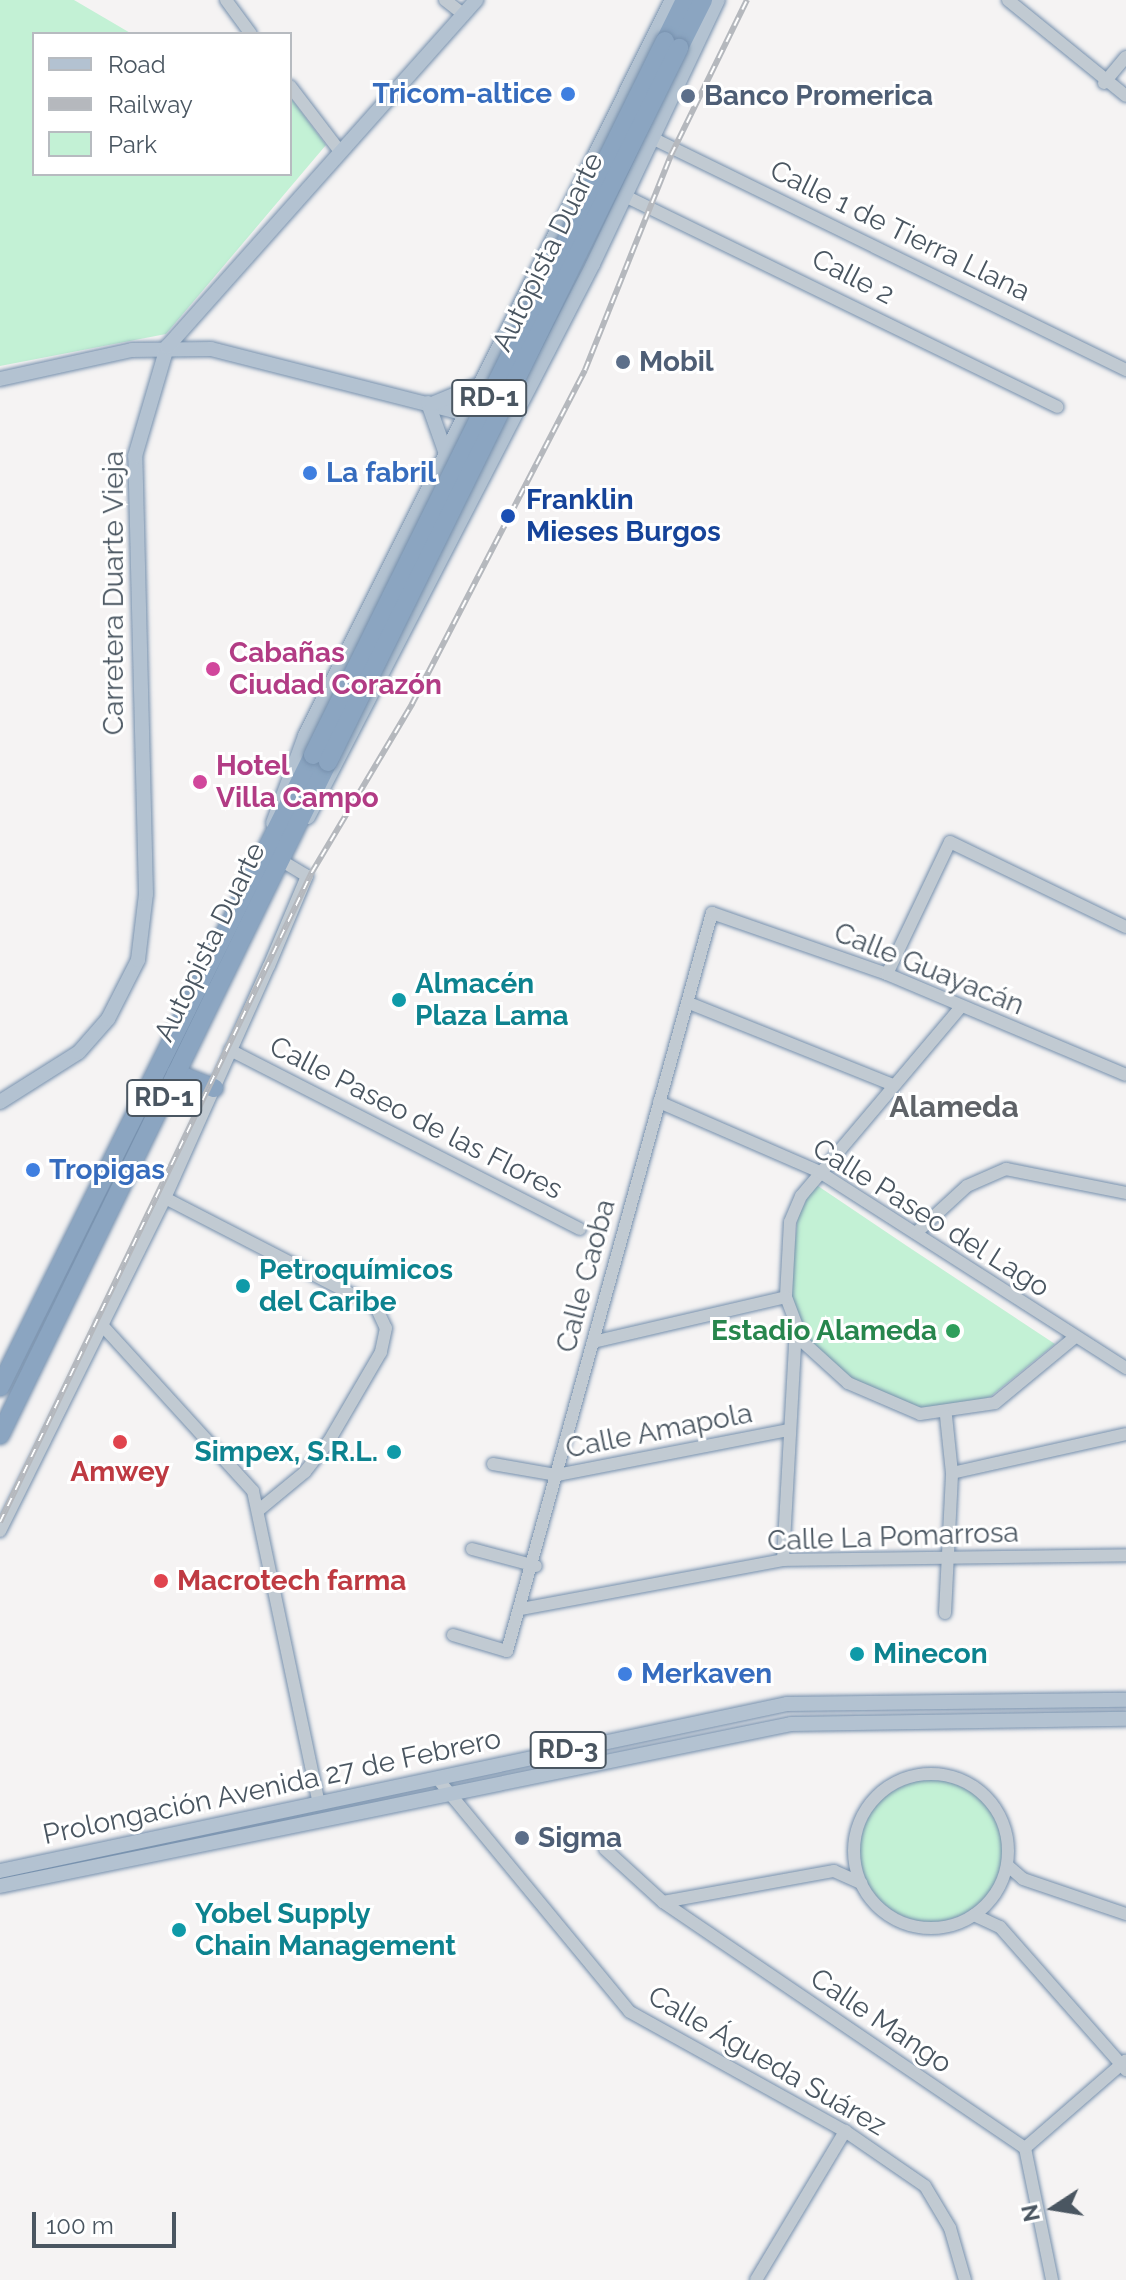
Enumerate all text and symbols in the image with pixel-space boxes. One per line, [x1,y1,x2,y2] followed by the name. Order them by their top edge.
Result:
[32,32,292,176] legend
[108,50,166,79] text: Road
[373,77,552,111] place label: Tricom-altice
[704,79,933,113] place label: Banco Promerica
[559,85,577,103] marker: Tricom-altice
[679,87,697,105] marker: Banco Promerica
[108,90,193,119] text: Railway
[108,130,157,159] text: Park
[485,147,611,357] street label: Autopista Duarte
[764,153,1036,309] street label: Calle 1 de Tierra Llana
[806,242,900,312] street label: Calle 2
[639,345,714,379] place label: Mobil
[614,353,632,371] marker: Mobil
[451,376,527,420] road number: RD-1
[97,450,131,736] street label: Carretera Duarte Vieja
[326,456,436,490] place label: La fabril
[301,464,319,482] marker: La fabril
[526,483,721,549] place label: Franklin Mieses Burgos
[497,505,519,527] marker: Franklin Mieses Burgos
[229,636,442,702] place label: Cabañas Ciudad Corazón
[204,660,222,678] marker: Cabañas Ciudad Corazón
[216,749,379,815] place label: Hotel Villa Campo
[191,773,209,791] marker: Hotel Villa Campo
[147,837,273,1047] street label: Autopista Duarte
[829,916,1029,1022] street label: Calle Guayacán
[415,967,569,1033] place label: Almacén Plaza Lama
[390,991,408,1009] marker: Almacén Plaza Lama
[264,1029,568,1207] street label: Calle Paseo de las Flores
[126,1076,202,1120] road number: RD-1
[889,1089,1019,1125] district label: Alameda
[806,1131,1056,1305] street label: Calle Paseo del Lago
[49,1153,165,1187] place label: Tropigas
[24,1161,42,1179] marker: Tropigas
[549,1196,623,1356] street label: Calle Caoba
[259,1253,453,1319] place label: Petroquímicos del Caribe
[234,1277,252,1295] marker: Petroquímicos del Caribe
[710,1314,937,1348] place label: Estadio Alameda
[944,1322,962,1340] marker: Estadio Alameda
[563,1396,755,1466] street label: Calle Amapola
[111,1433,129,1451] marker: Amwey
[195,1435,378,1469] place label: Simpex, S.R.L.
[385,1443,403,1461] marker: Simpex, S.R.L.
[70,1455,170,1489] place label: Amwey
[767,1516,1019,1558] street label: Calle La Pomarrosa
[177,1564,406,1598] place label: Macrotech farma
[152,1572,170,1590] marker: Macrotech farma
[873,1637,988,1671] place label: Minecon
[848,1645,866,1663] marker: Minecon
[641,1657,772,1691] place label: Merkaven
[616,1665,634,1683] marker: Merkaven
[40,1722,504,1852] street label: Prolongación Avenida 27 de Febrero
[528,1728,608,1772] road number: RD-3
[538,1821,622,1855] place label: Sigma
[513,1829,531,1847] marker: Sigma
[195,1897,456,1963] place label: Yobel Supply Chain Management
[170,1921,188,1939] marker: Yobel Supply Chain Management
[804,1961,958,2081] street label: Calle Mango
[642,1979,892,2143] street label: Calle Águeda Suárez
[1014,2168,1094,2248] north arrow
[36,2196,180,2246] scale bar
[1016,2202,1045,2224] text: N
[46,2211,114,2240] text: 100 m

